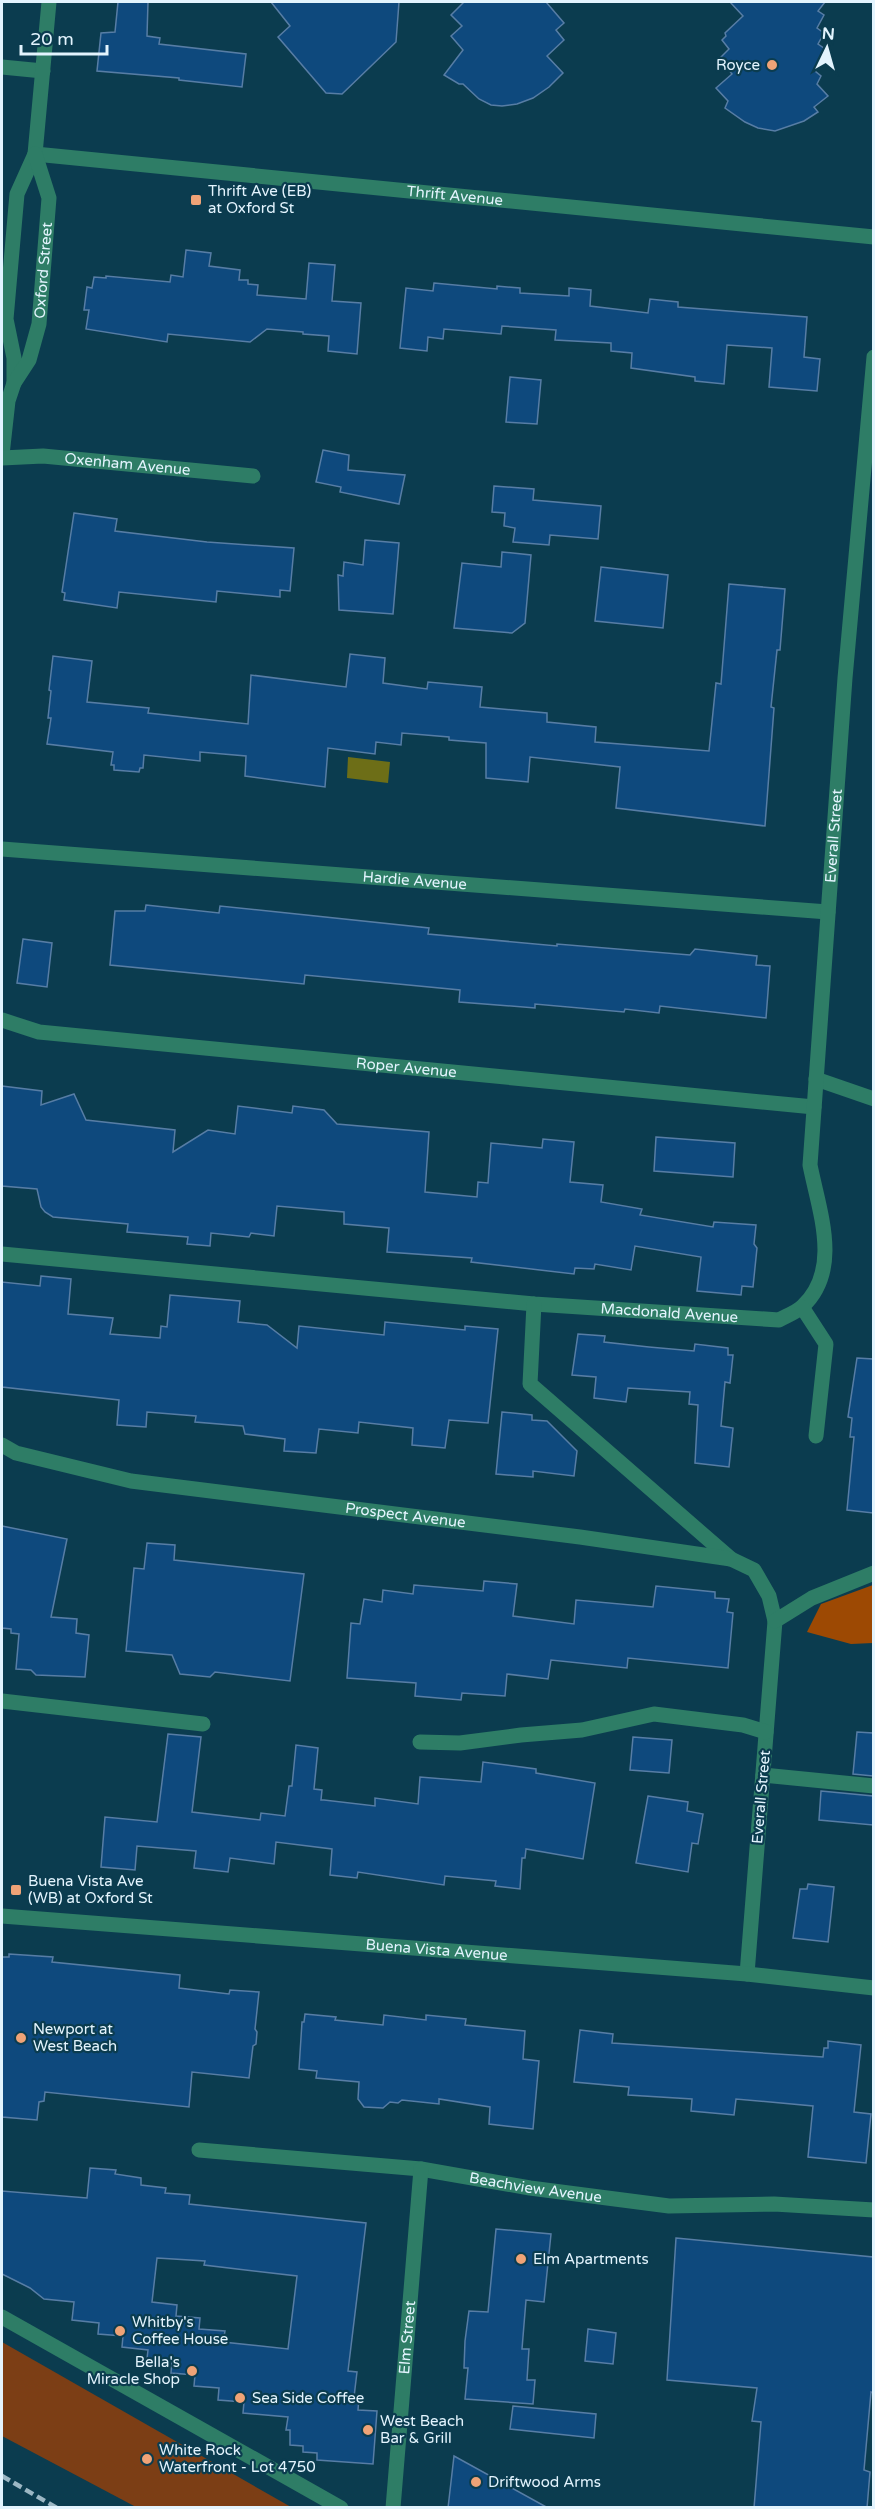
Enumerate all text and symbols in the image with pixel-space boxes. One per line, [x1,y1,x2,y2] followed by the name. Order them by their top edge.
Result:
[21,18,106,56] scale bar
[797,18,857,78] north arrow
[821,24,835,45] text: N
[30,28,74,50] text: 20 m
[716,56,760,74] place label: Royce
[765,58,779,72] marker: Royce
[208,182,311,217] place label: Thrift Ave (EB) at Oxford St
[406,182,504,209] street label: Thrift Avenue
[189,193,203,207] marker: Thrift Ave (EB) at Oxford St
[30,221,56,319] street label: Oxford Street
[64,449,191,479] street label: Oxenham Avenue
[821,788,846,884] street label: Everall Street
[362,868,468,893] street label: Hardie Avenue
[355,1054,458,1081] street label: Roper Avenue
[600,1299,739,1326] street label: Macdonald Avenue
[344,1499,467,1532] street label: Prospect Avenue
[748,1749,774,1845] street label: Everall Street
[28,1872,153,1907] place label: Buena Vista Ave (WB) at Oxford St
[9,1883,23,1897] marker: Buena Vista Ave (WB) at Oxford St
[365,1935,508,1964] street label: Buena Vista Avenue
[33,2020,117,2055] place label: Newport at West Beach
[14,2031,28,2045] marker: Newport at West Beach
[468,2169,603,2206] street label: Beachview Avenue
[533,2250,649,2268] place label: Elm Apartments
[514,2252,528,2266] marker: Elm Apartments
[395,2300,419,2375] street label: Elm Street
[132,2313,228,2348] place label: Whitby's Coffee House
[113,2324,127,2338] marker: Whitby's Coffee House
[87,2353,180,2388] place label: Bella's Miracle Shop
[185,2364,199,2378] marker: Bella's Miracle Shop
[252,2389,364,2407] place label: Sea Side Coffee
[233,2391,247,2405] marker: Sea Side Coffee
[380,2412,464,2447] place label: West Beach Bar & Grill
[361,2423,375,2437] marker: West Beach Bar & Grill
[159,2441,316,2476] place label: White Rock Waterfront - Lot 4750
[140,2452,154,2466] marker: White Rock Waterfront - Lot 4750
[488,2473,601,2491] place label: Driftwood Arms
[469,2475,483,2489] marker: Driftwood Arms

